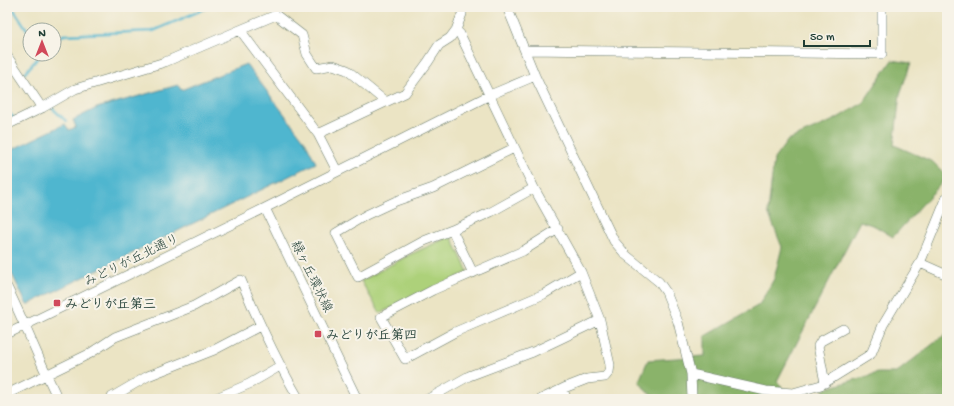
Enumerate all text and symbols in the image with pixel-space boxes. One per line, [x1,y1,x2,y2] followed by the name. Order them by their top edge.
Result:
[22,22,62,62] north arrow
[804,22,870,48] scale bar
[38,28,46,40] text: N
[810,31,835,45] text: 50 m
[82,231,182,291] street label: みどりが丘北通り
[287,238,336,316] street label: 緑ヶ丘環状線
[65,297,156,313] place label: みどりが丘第三
[52,298,62,308] marker: みどりが丘第三
[326,328,417,344] place label: みどりが丘第四
[313,329,323,339] marker: みどりが丘第四

